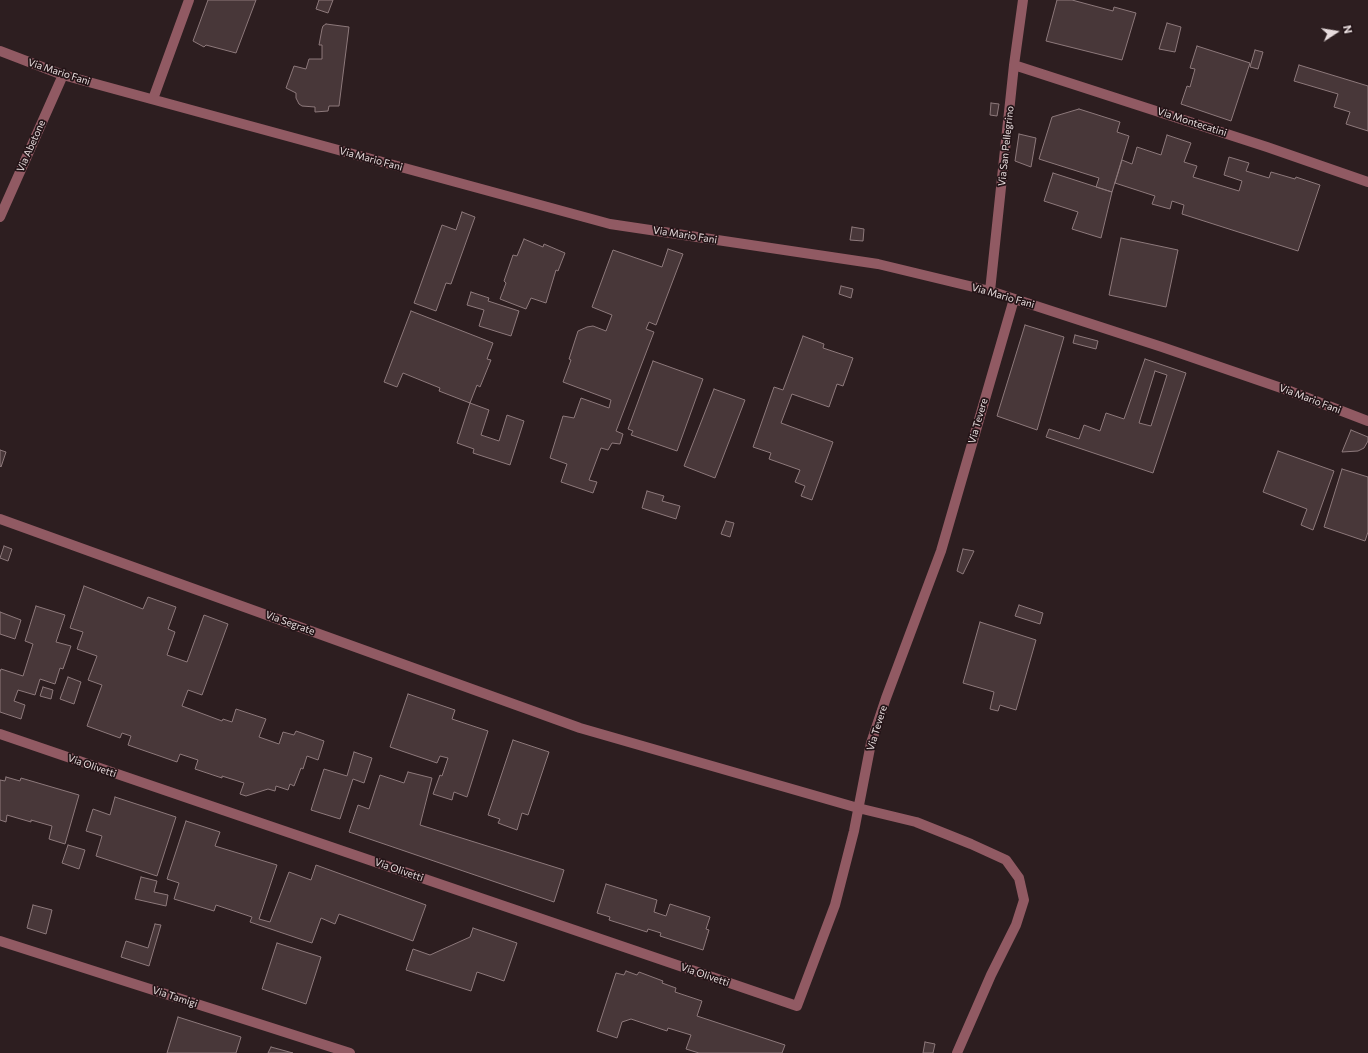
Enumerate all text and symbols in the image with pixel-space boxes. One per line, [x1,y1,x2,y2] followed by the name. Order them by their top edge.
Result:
[1316,12,1356,52] north arrow
[1341,24,1355,35] text: N
[26,56,92,88] street label: Via Mario Fani
[996,105,1016,187] street label: Via San Pellegrino
[1156,105,1228,139] street label: Via Montecatini
[14,118,48,174] street label: Via Abetone
[338,145,404,173] street label: Via Mario Fani
[652,224,718,246] street label: Via Mario Fani
[970,281,1036,311] street label: Via Mario Fani
[1278,382,1342,416] street label: Via Mario Fani
[966,397,990,445] street label: Via Tevere
[264,609,316,637] street label: Via Segrate
[864,704,890,752] street label: Via Tevere
[66,752,118,780] street label: Via Olivetti
[373,856,425,884] street label: Via Olivetti
[679,961,731,989] street label: Via Olivetti
[151,984,199,1010] street label: Via Tamigi

